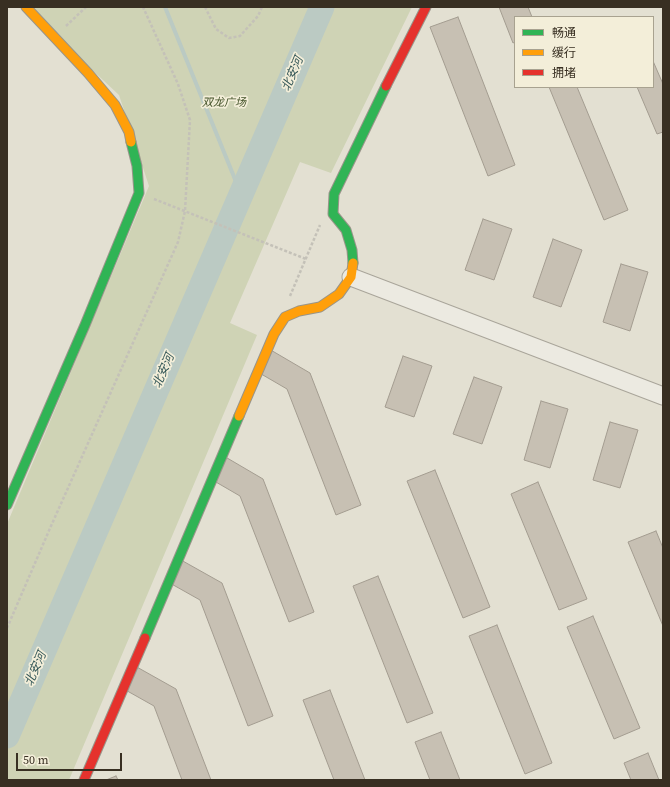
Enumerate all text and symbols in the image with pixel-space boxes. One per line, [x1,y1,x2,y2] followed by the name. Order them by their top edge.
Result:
[514,16,654,88] legend
[552,25,576,41] text: 畅通
[552,45,576,61] text: 缓行
[279,55,307,93] water label: 北安河
[552,65,576,81] text: 拥堵
[202,96,246,110] park label: 双龙广场
[150,352,178,390] water label: 北安河
[22,650,50,688] water label: 北安河
[18,745,124,771] scale bar
[23,752,49,768] text: 50 m

